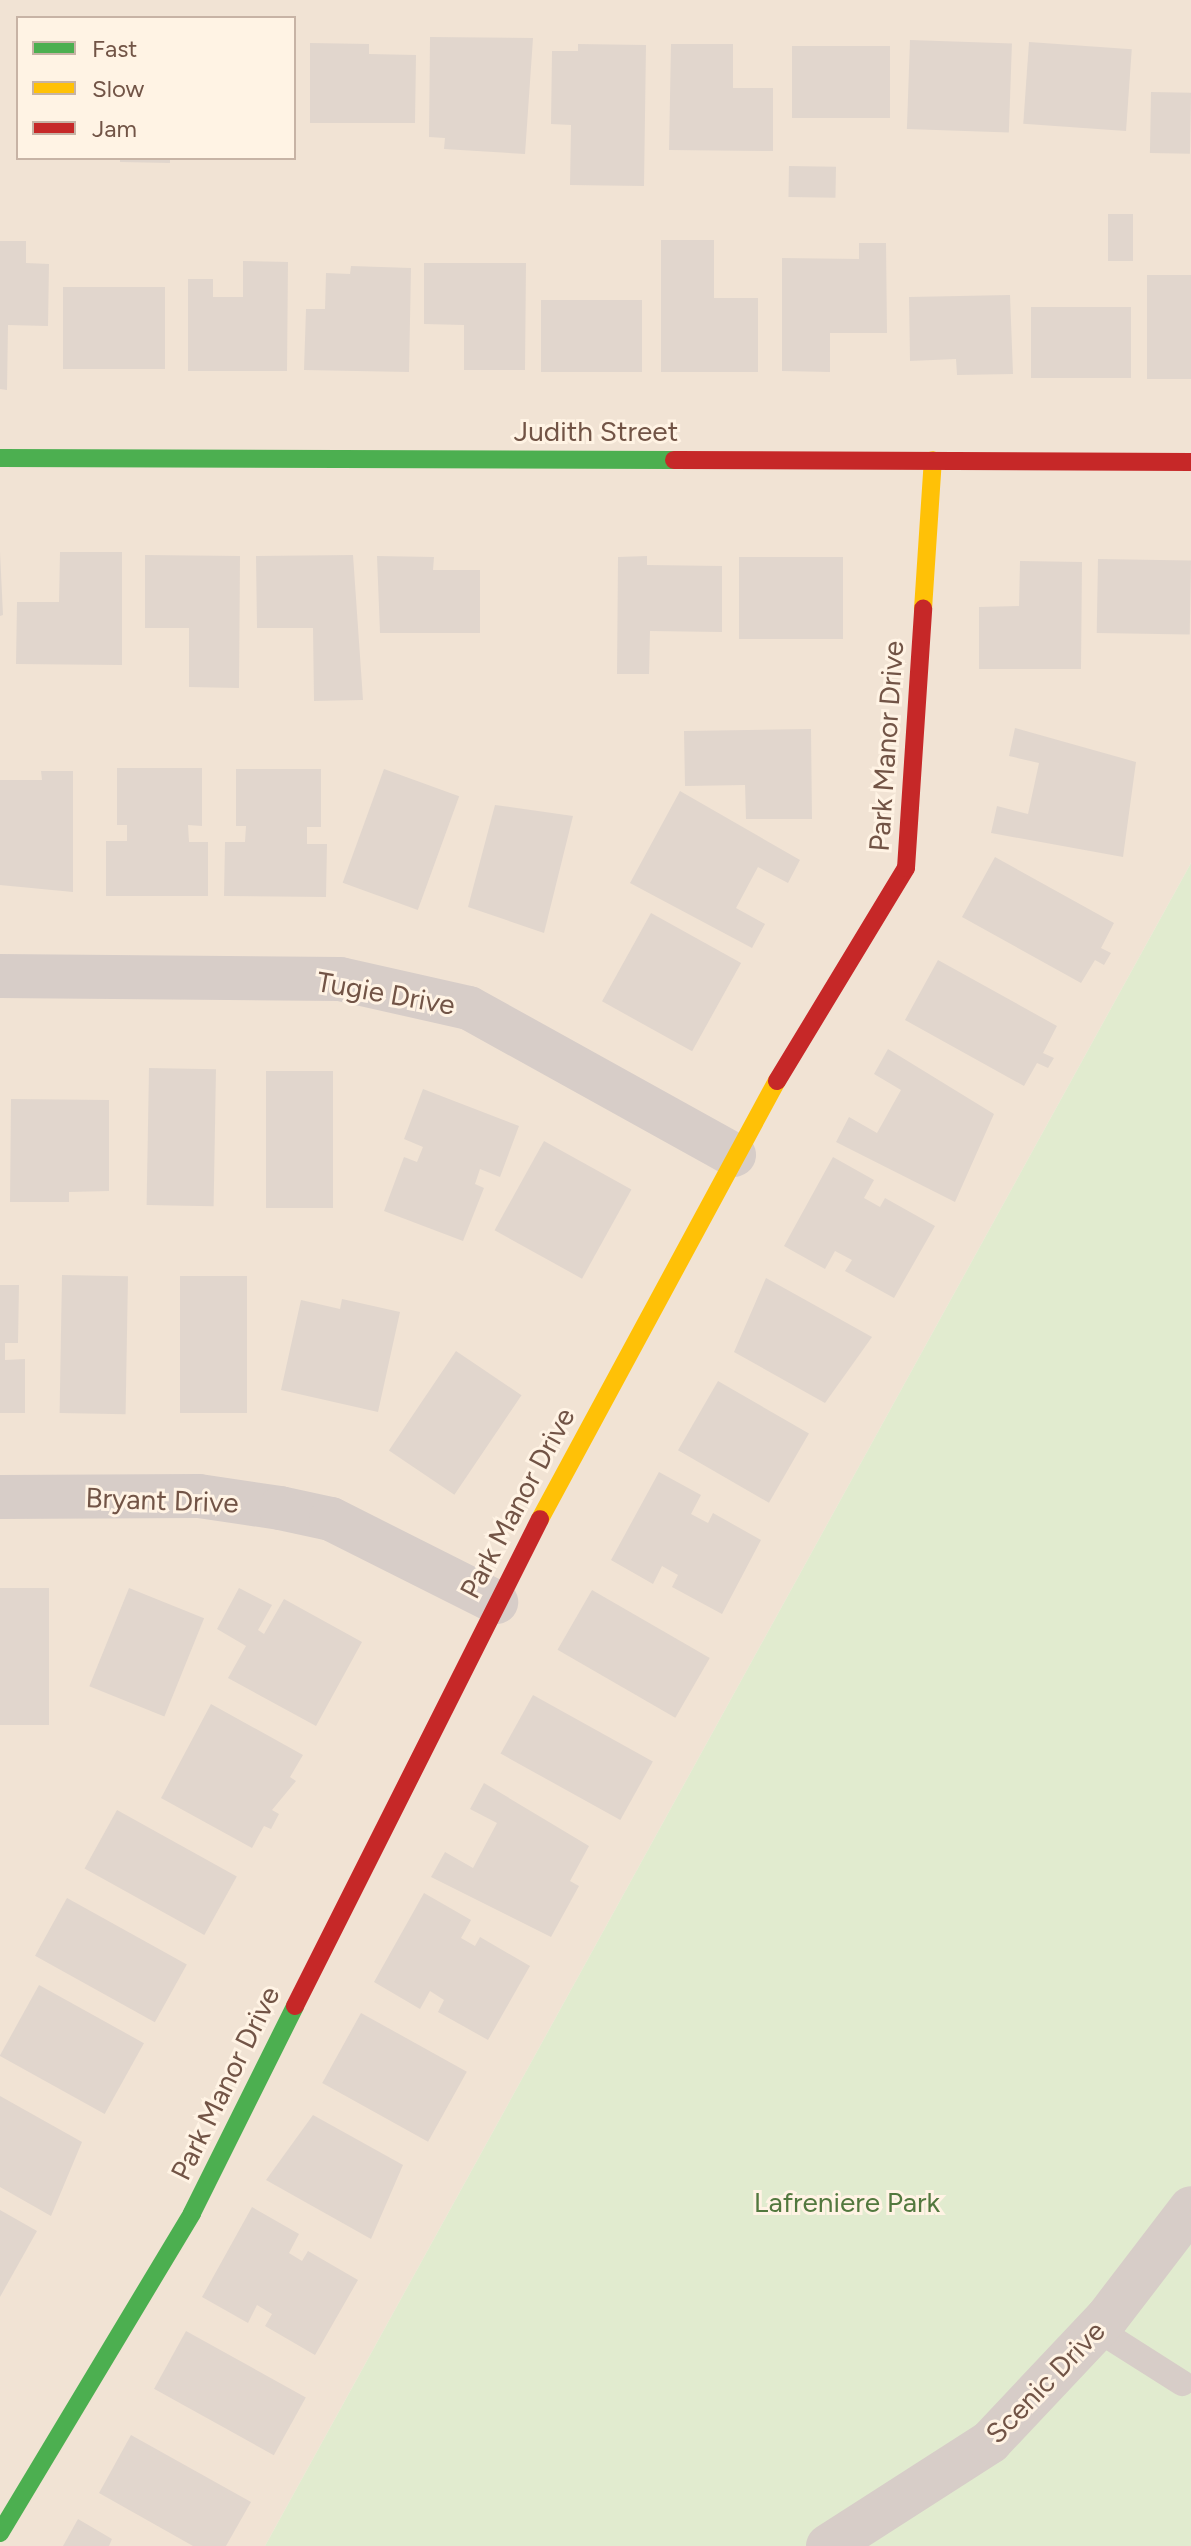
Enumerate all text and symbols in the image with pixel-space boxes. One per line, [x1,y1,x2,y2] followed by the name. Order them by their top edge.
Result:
[16,16,296,160] legend
[92,34,137,63] text: Fast
[92,74,144,103] text: Slow
[92,114,137,143] text: Jam
[514,414,678,448] street label: Judith Street
[862,640,910,852] street label: Park Manor Drive
[314,964,458,1022] street label: Tugie Drive
[453,1402,581,1604] street label: Park Manor Drive
[85,1481,239,1519] street label: Bryant Drive
[164,1981,286,2185] street label: Park Manor Drive
[754,2185,940,2219] park label: Lafreniere Park
[979,2314,1111,2450] street label: Scenic Drive

